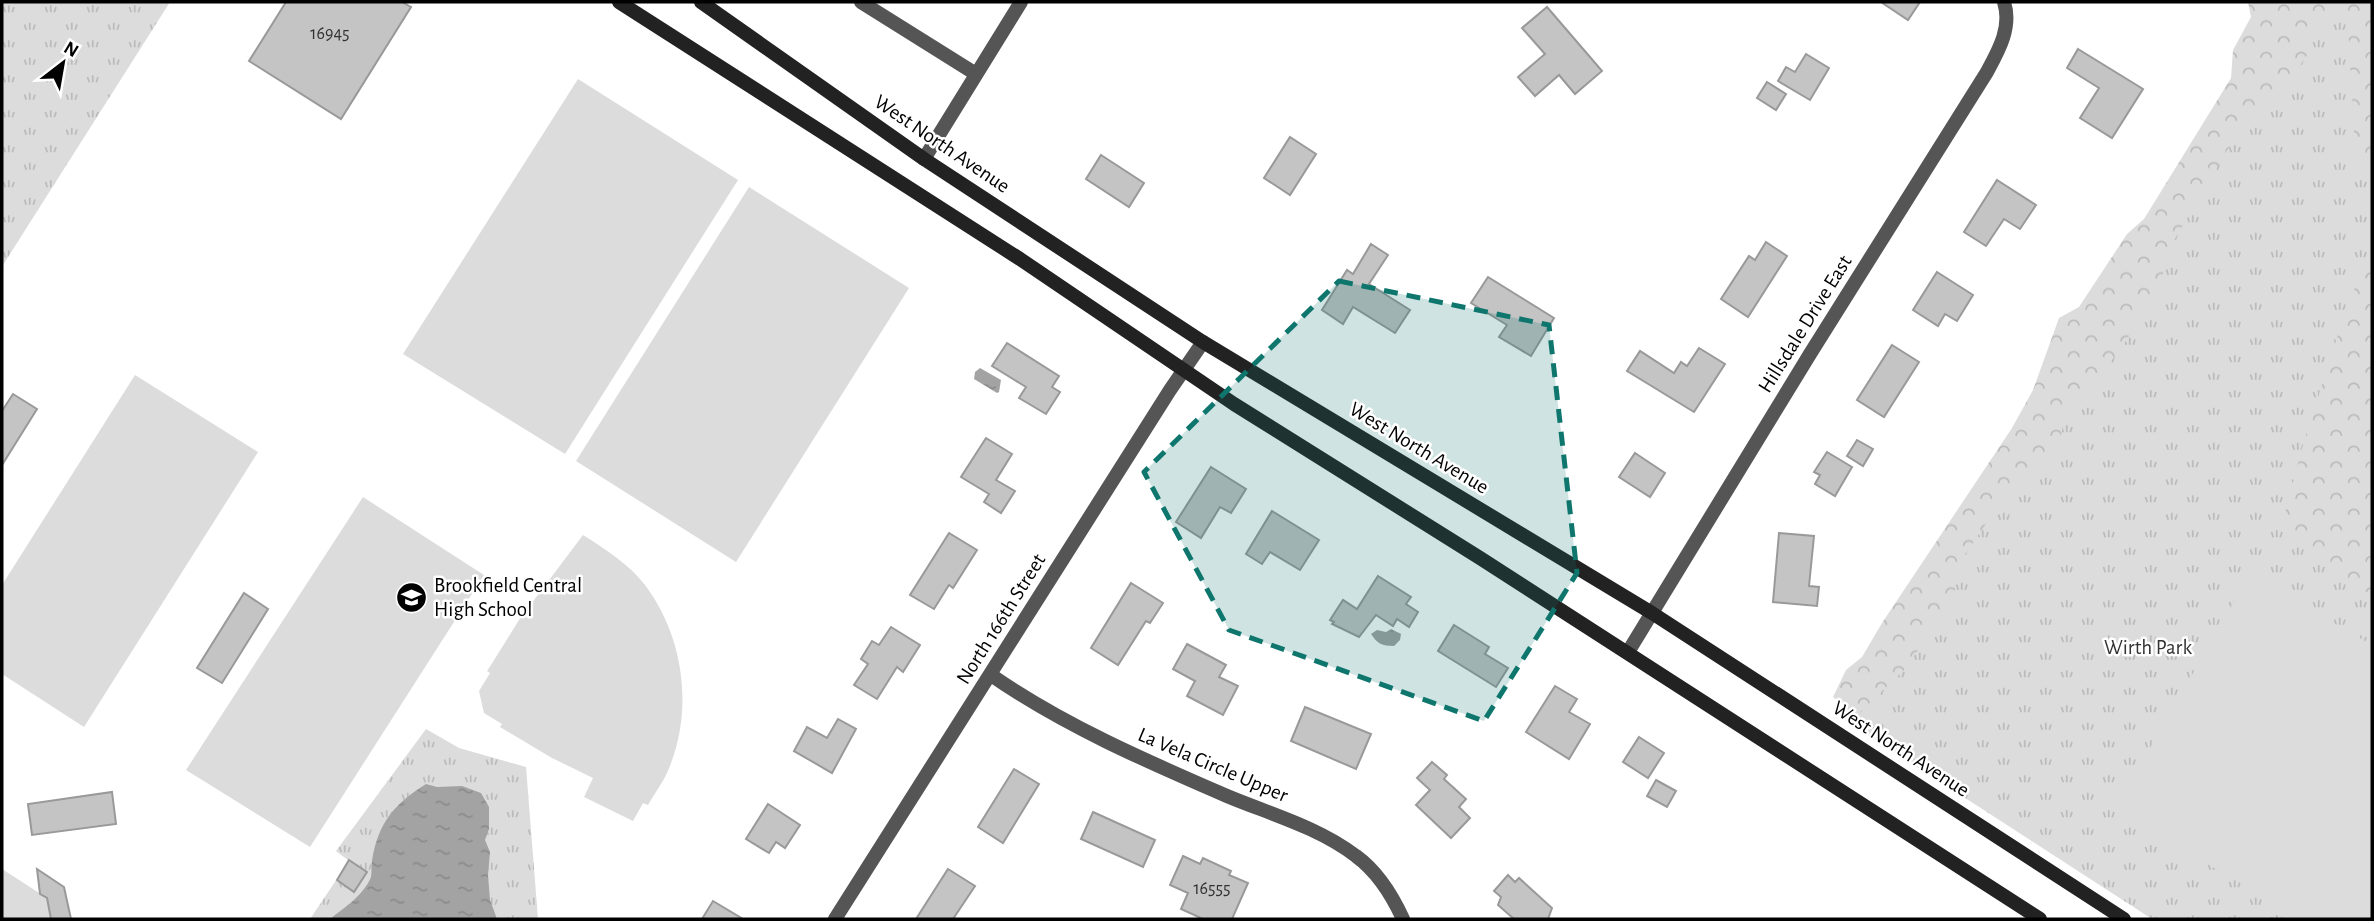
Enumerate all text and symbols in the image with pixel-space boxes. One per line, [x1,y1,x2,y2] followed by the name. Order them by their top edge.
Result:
[310,25,350,43] house number: 16945
[28,28,98,98] north arrow
[60,38,82,61] text: N
[870,91,1014,197] street label: West North Avenue
[1754,251,1856,396] street label: Hillsdale Drive East
[1346,398,1492,498] street label: West North Avenue
[953,550,1050,688] street label: North 166th Street
[434,575,582,620] place label: Brookfield Central High School
[394,580,428,614] school or university icon: Brookfield Central High School
[2104,637,2192,658] park label: Wirth Park
[1829,697,1973,801] street label: West North Avenue
[1135,724,1291,806] street label: La Vela Circle Upper
[1193,880,1231,898] house number: 16555

